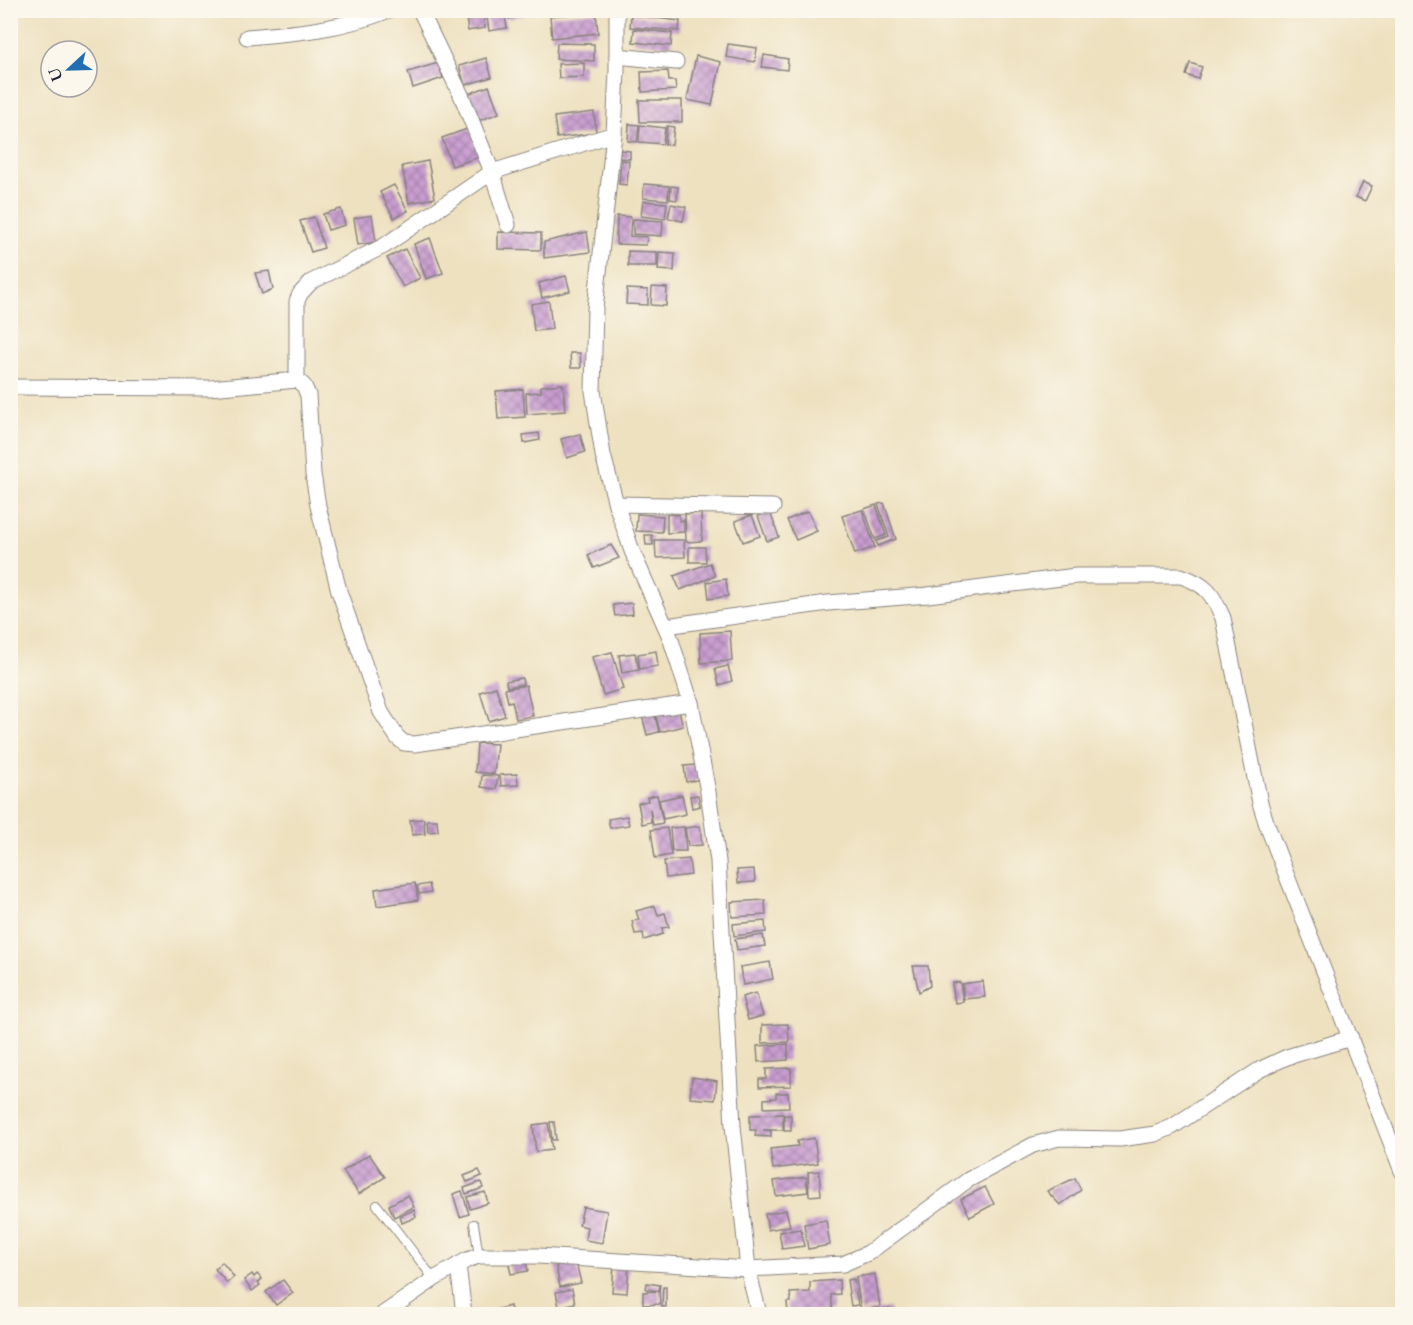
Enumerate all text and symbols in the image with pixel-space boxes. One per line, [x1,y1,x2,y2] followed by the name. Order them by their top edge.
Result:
[39,39,99,99] north arrow
[43,64,69,84] text: U

